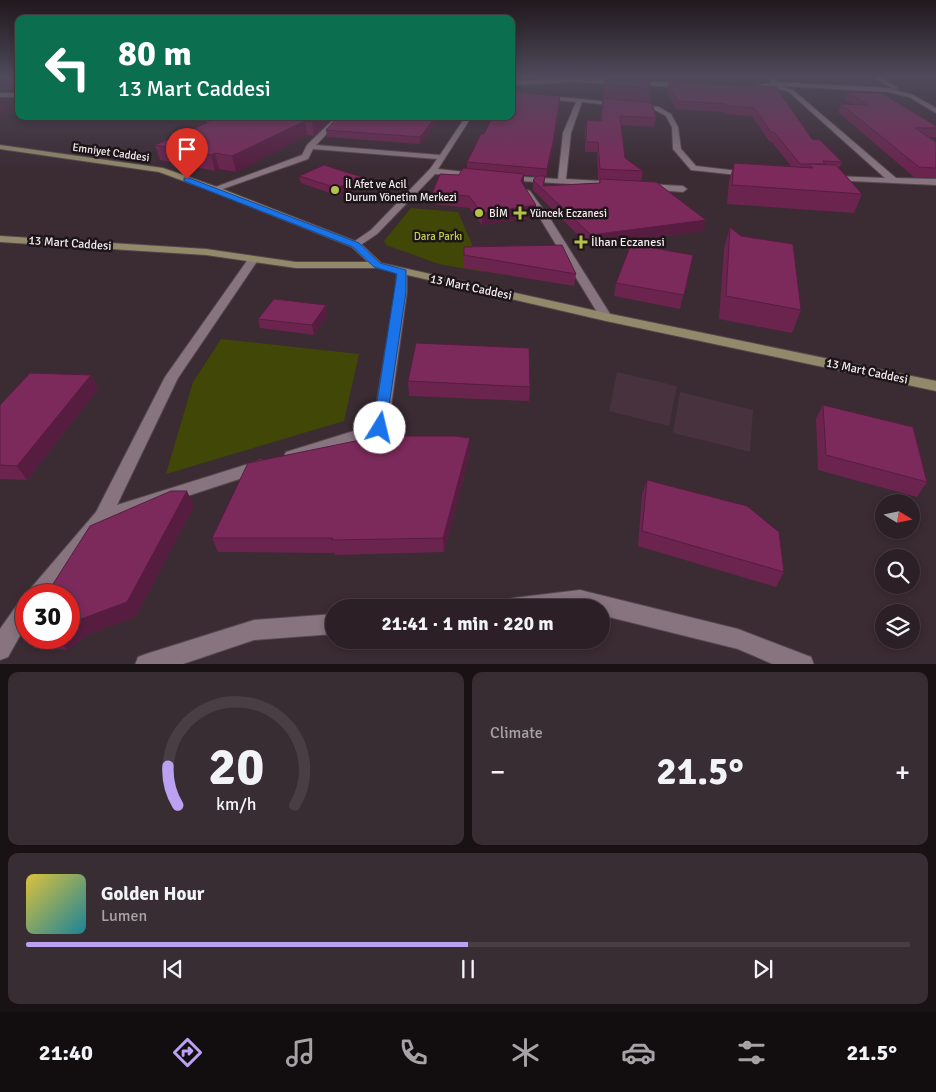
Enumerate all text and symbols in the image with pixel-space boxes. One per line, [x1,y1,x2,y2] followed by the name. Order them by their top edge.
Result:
[118,32,192,75] text: 80 m
[35,35,100,100] icon: left
[118,75,271,102] text: 13 Mart Caddesi
[166,128,208,179] pin
[173,135,201,163] icon: arrive
[72,141,150,164] street label: Emniyet Caddesi
[345,177,457,204] place label: İl Afet ve Acil Durum Yönetim Merkezi
[329,184,341,196] marker: İl Afet ve Acil Durum Yönetim Merkezi
[489,206,508,220] place label: BİM
[473,207,485,219] marker: BİM
[514,207,526,219] marker: Yüncek Eczanesi
[530,207,607,220] place label: Yüncek Eczanesi
[414,230,462,243] park label: Dara Parkı
[28,233,112,254] street label: 13 Mart Caddesi
[591,235,665,250] place label: İlhan Eczanesi
[575,236,587,248] marker: İlhan Eczanesi
[429,271,513,303] street label: 13 Mart Caddesi
[825,355,909,387] street label: 13 Mart Caddesi
[353,401,405,453] position arrow
[875,494,920,539] north arrow
[875,494,920,649] map controls
[875,549,920,594] button: search
[15,584,80,649] speed limit sign: 30
[875,604,920,649] button: layers
[381,612,554,636] text: 21:41 · 1 min · 220 m
[490,723,543,743] text: Climate
[208,735,264,799] text: 20
[656,748,744,795] text: 21.5°
[490,755,505,789] text: −
[895,755,910,789] text: +
[216,793,256,815] text: km/h
[101,882,204,906] text: Golden Hour
[101,906,147,926] text: Lumen
[159,955,187,983] icon: previous
[454,955,482,983] icon: pause
[749,955,777,983] icon: next
[170,1035,205,1070] icon: directions
[283,1035,318,1070] icon: music
[396,1035,431,1070] icon: phone
[508,1035,543,1070] icon: climate
[621,1035,656,1070] icon: car
[734,1035,769,1070] icon: filters
[39,1039,93,1066] text: 21:40
[846,1039,897,1066] text: 21.5°

